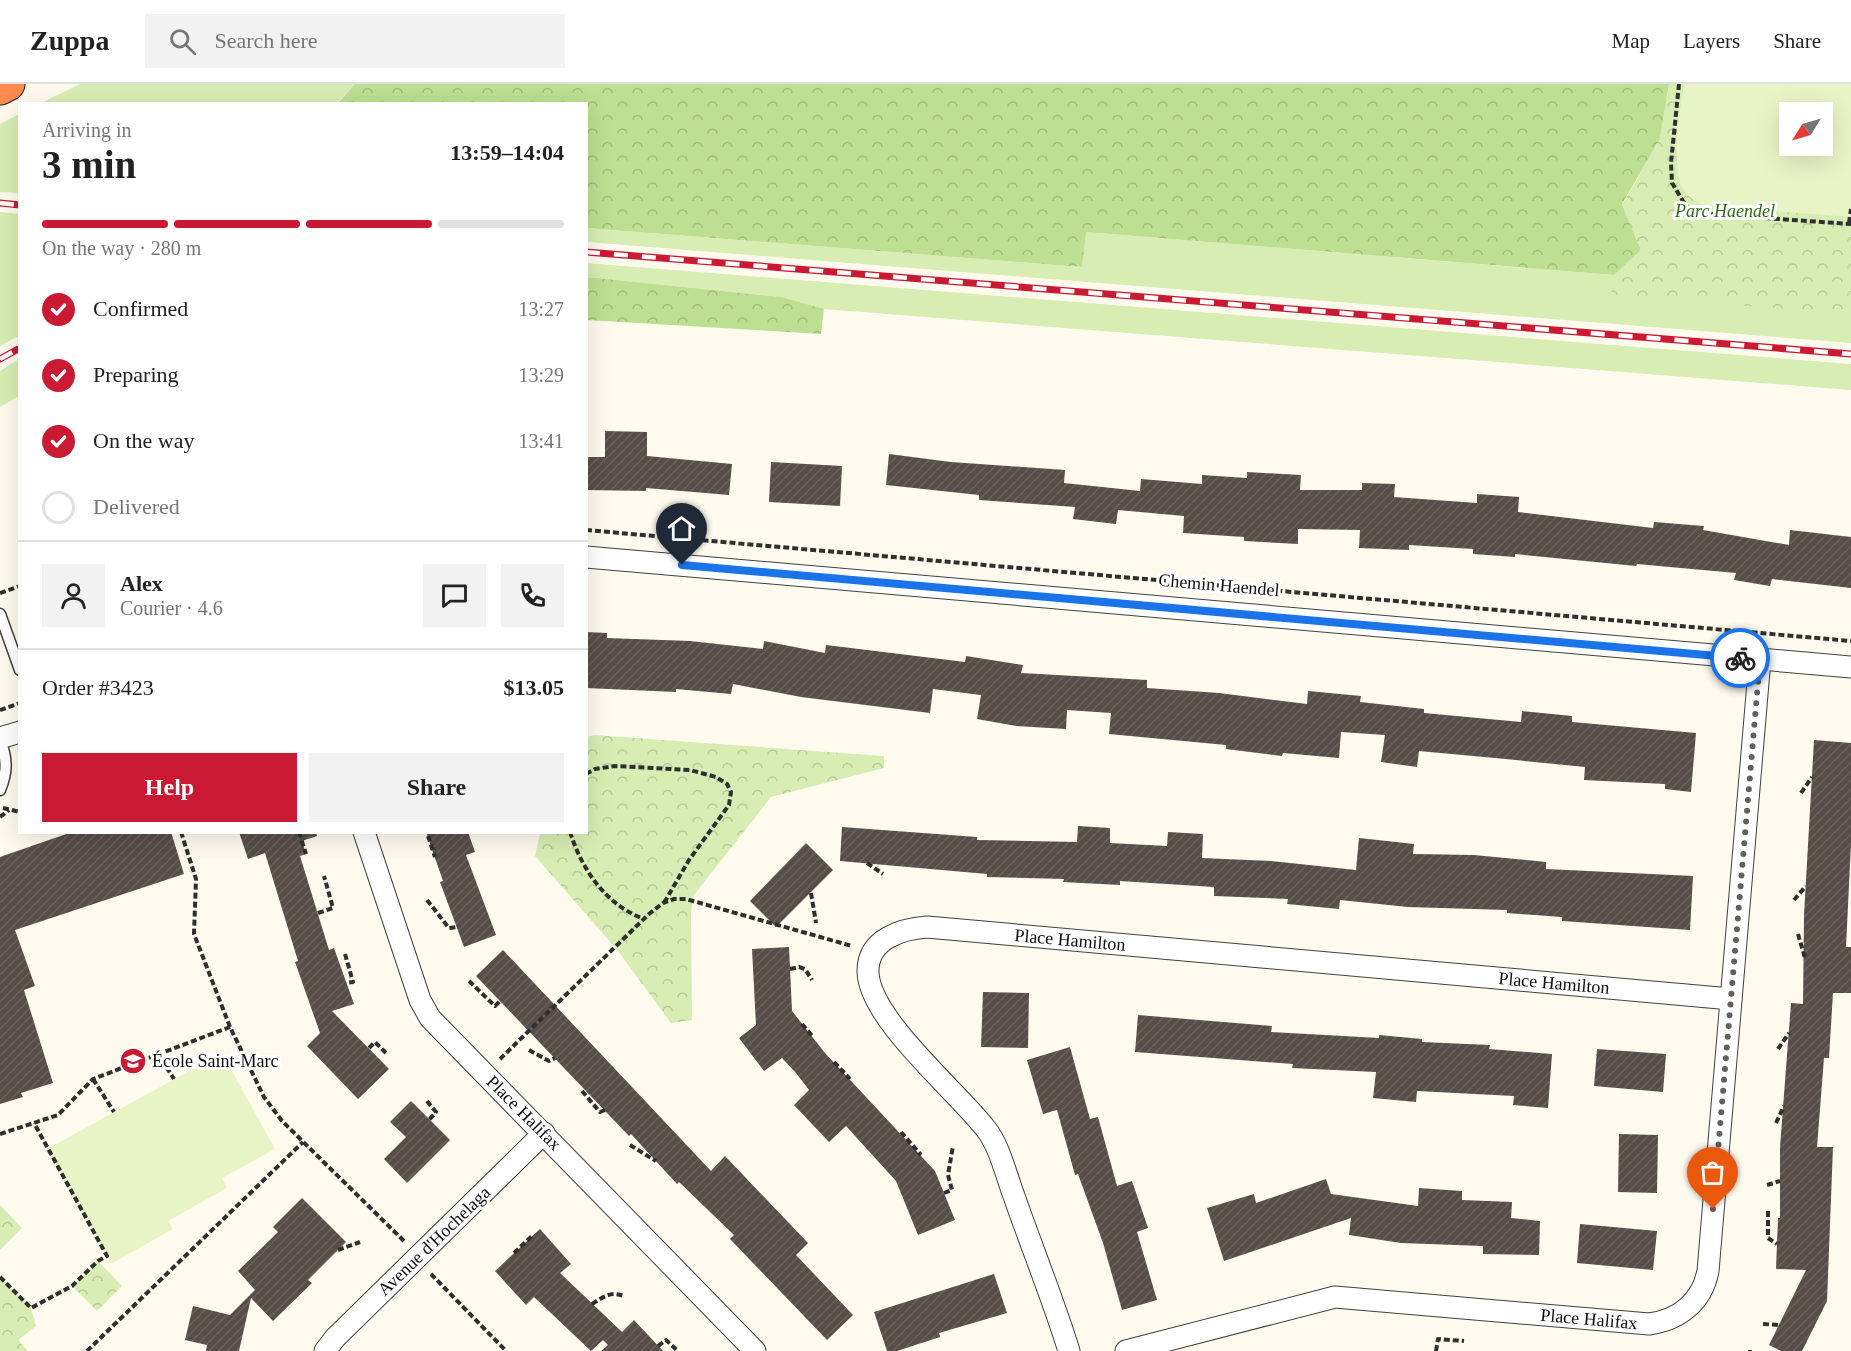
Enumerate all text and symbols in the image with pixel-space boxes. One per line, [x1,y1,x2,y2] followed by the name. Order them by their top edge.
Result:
[145,14,565,68] search box
[30,25,109,56] text: Zuppa
[166,25,199,58] icon: search
[214,28,318,53] text: Search here
[1612,29,1650,53] text: Map
[1683,29,1740,53] text: Layers
[1773,29,1821,53] text: Share
[1779,102,1833,156] north arrow
[1779,102,1833,156] map controls
[42,119,131,141] text: Arriving in
[450,140,564,165] text: 13:59–14:04
[42,143,136,186] text: 3 min
[1674,201,1775,221] park label: Parc Haendel
[42,237,201,259] text: On the way · 280 m
[42,293,75,326] icon: check
[93,296,188,321] text: Confirmed
[518,298,564,320] text: 13:27
[42,359,75,392] icon: check
[93,362,179,387] text: Preparing
[518,364,564,386] text: 13:29
[42,425,75,458] icon: check
[93,428,194,453] text: On the way
[518,430,564,452] text: 13:41
[93,494,180,519] text: Delivered
[656,503,707,565] pin
[665,512,698,545] icon: home
[42,564,105,627] button: person
[423,564,486,627] button: chat
[501,564,564,627] button: phone
[1158,570,1280,600] street label: Chemin Haendel
[120,571,163,596] text: Alex
[120,597,223,619] text: Courier · 4.6
[1710,628,1770,688] courier
[1724,642,1757,675] icon: bike
[42,675,154,700] text: Order #3423
[504,675,564,700] text: $13.05
[42,753,297,822] button: Help
[309,753,564,822] button: Share
[1014,925,1126,955] street label: Place Hamilton
[1498,968,1610,998] street label: Place Hamilton
[118,1046,148,1076] school or university icon: École Saint-Marc
[152,1050,278,1071] place label: École Saint-Marc
[482,1071,566,1155] street label: Place Halifax
[1687,1147,1738,1209] pin
[1696,1156,1729,1189] icon: bag
[374,1182,494,1300] street label: Avenue d'Hochelaga
[1540,1305,1638,1333] street label: Place Halifax

